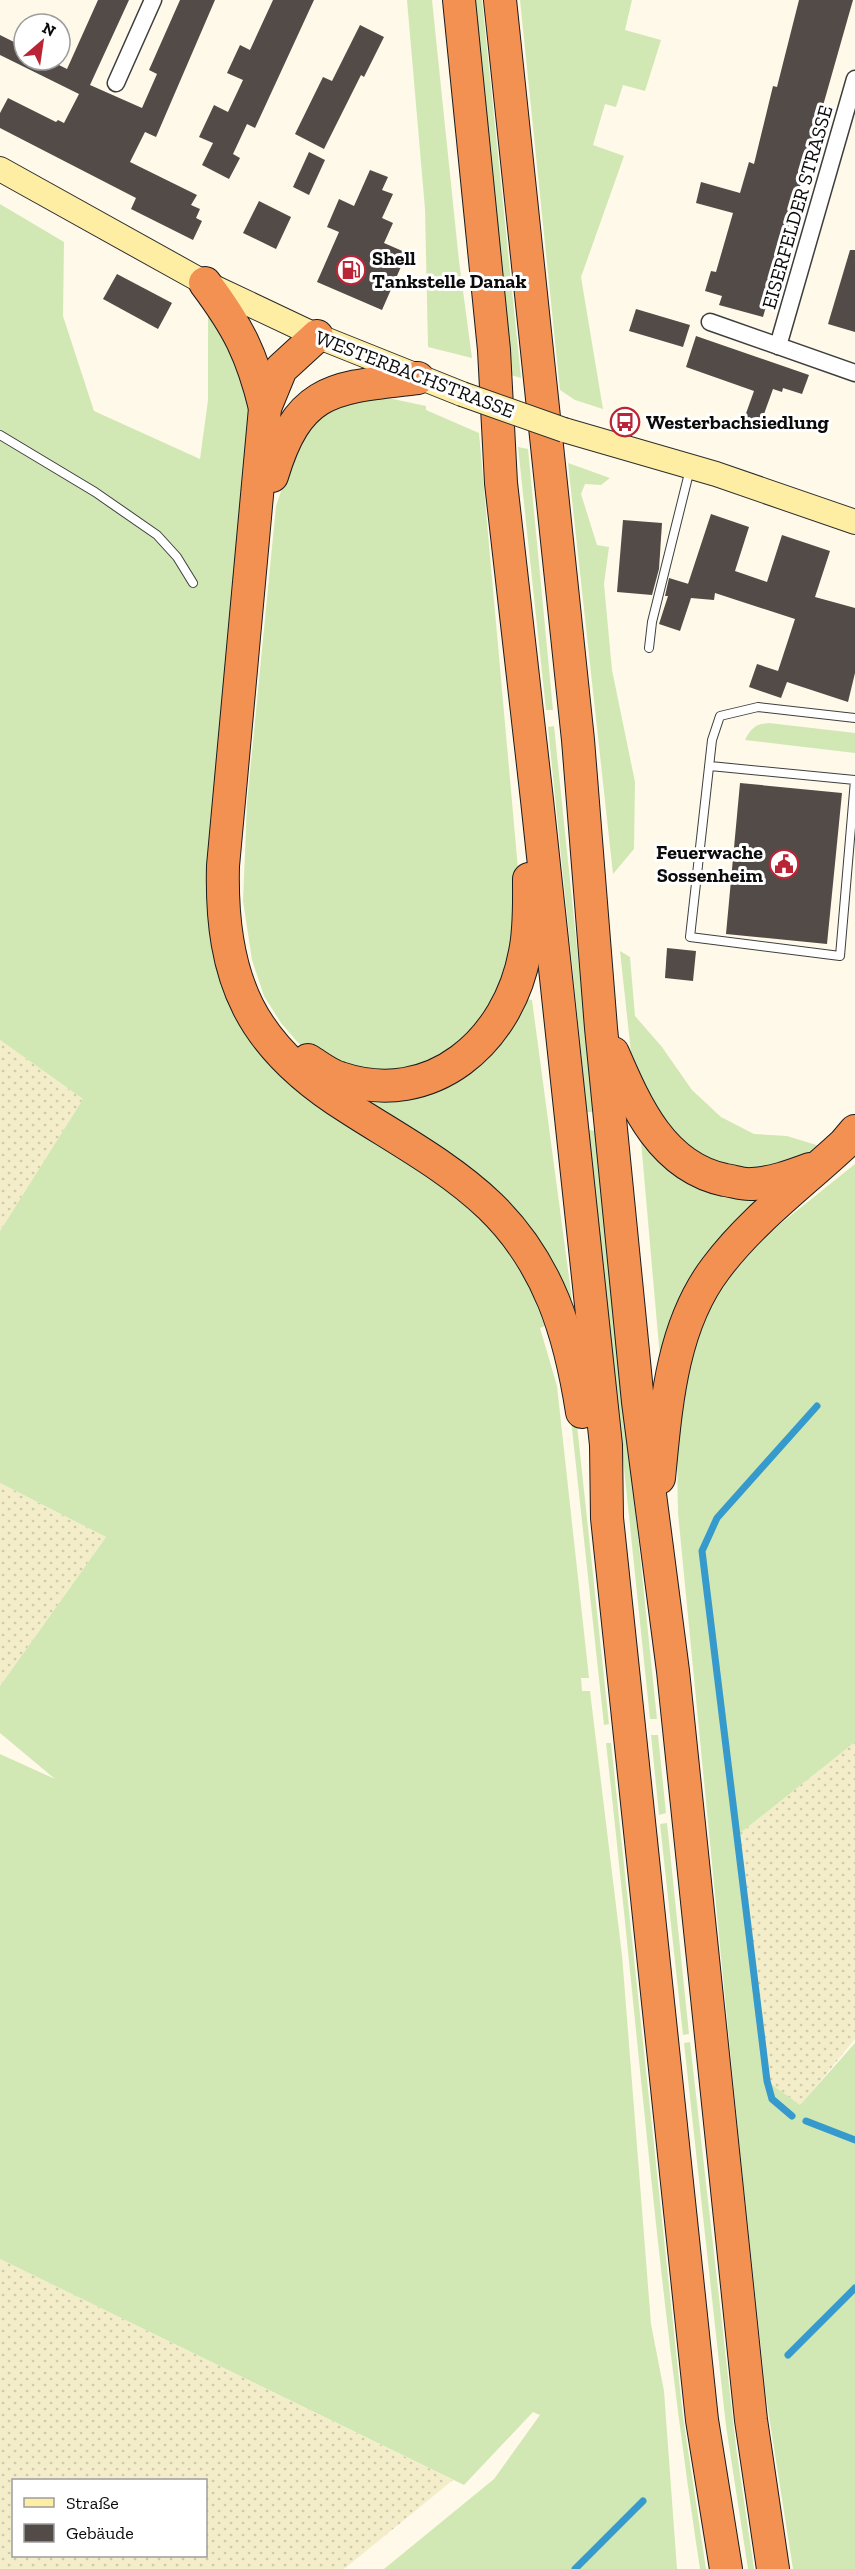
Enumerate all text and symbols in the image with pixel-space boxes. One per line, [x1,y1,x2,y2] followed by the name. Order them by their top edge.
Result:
[12,12,72,72] north arrow
[39,18,59,41] text: N
[756,102,838,312] street label: EISERFELDER STRASSE
[372,246,527,293] place label: Shell Tankstelle Danak
[335,254,367,286] fuel station icon: Shell Tankstelle Danak
[312,325,518,423] street label: WESTERBACHSTRASSE
[609,406,641,438] bus stop icon: Westerbachsiedlung
[646,410,830,434] place label: Westerbachsiedlung
[656,840,763,887] place label: Feuerwache Sossenheim
[768,848,800,880] public building icon: Feuerwache Sossenheim
[12,2479,207,2557] legend
[66,2492,119,2514] text: Straße
[66,2522,134,2544] text: Gebäude

